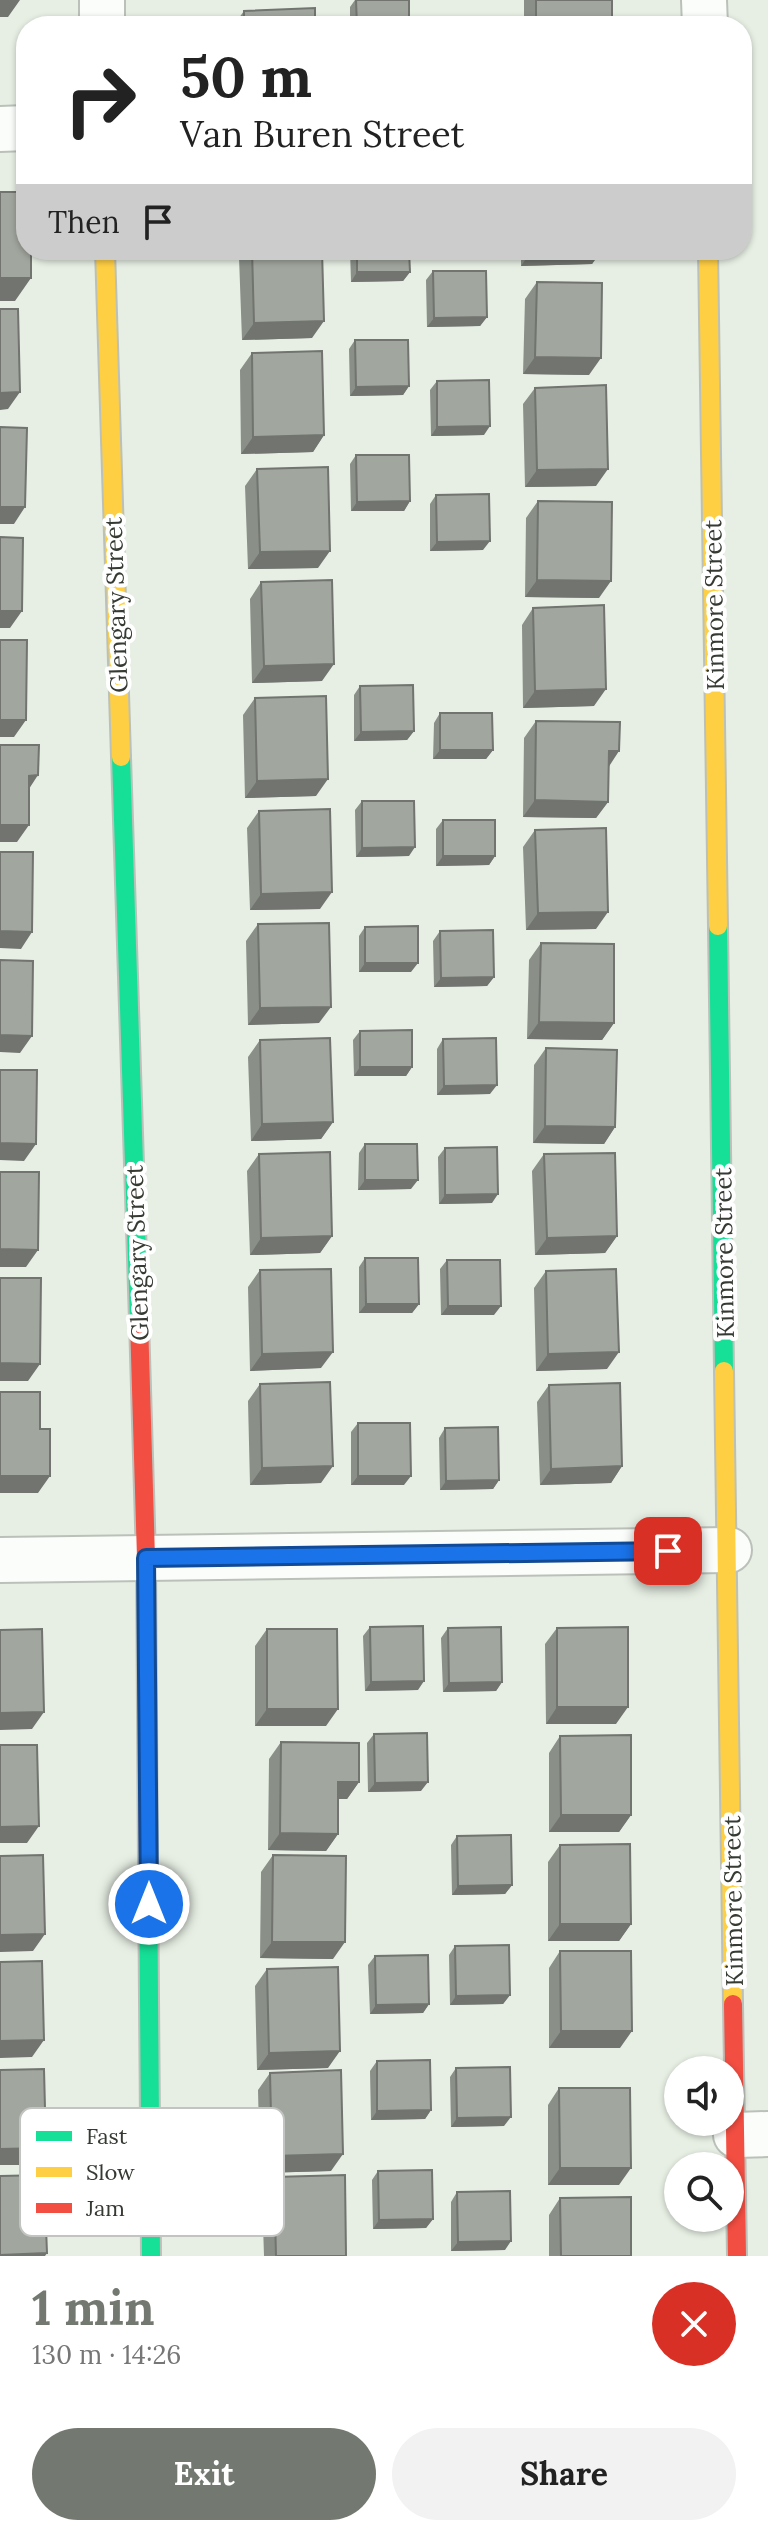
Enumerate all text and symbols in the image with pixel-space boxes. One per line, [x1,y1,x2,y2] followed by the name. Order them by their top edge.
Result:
[180,41,312,112] text: 50 m
[48,48,152,152] icon: right
[180,111,464,157] text: Van Buren Street
[136,200,180,244] icon: arrive
[48,203,120,241] text: Then
[97,516,135,693] street label: Glengary Street
[697,519,731,691] street label: Kinmore Street
[118,1164,156,1341] street label: Glengary Street
[707,1167,741,1339] street label: Kinmore Street
[634,1517,702,1585] pin
[646,1529,690,1573] icon: arrive
[716,1815,750,1987] street label: Kinmore Street
[107,1862,191,1946] position arrow
[664,2056,744,2232] map controls
[664,2056,744,2136] button: sound
[20,2108,284,2236] legend
[86,2122,128,2150] text: Fast
[664,2152,744,2232] button: search
[86,2158,135,2186] text: Slow
[85,2194,125,2222] text: Jam
[32,2277,155,2338] text: 1 min
[652,2282,736,2366] button: close
[32,2338,181,2371] text: 130 m · 14:26
[32,2428,376,2520] button: Exit
[392,2428,736,2520] button: Share

